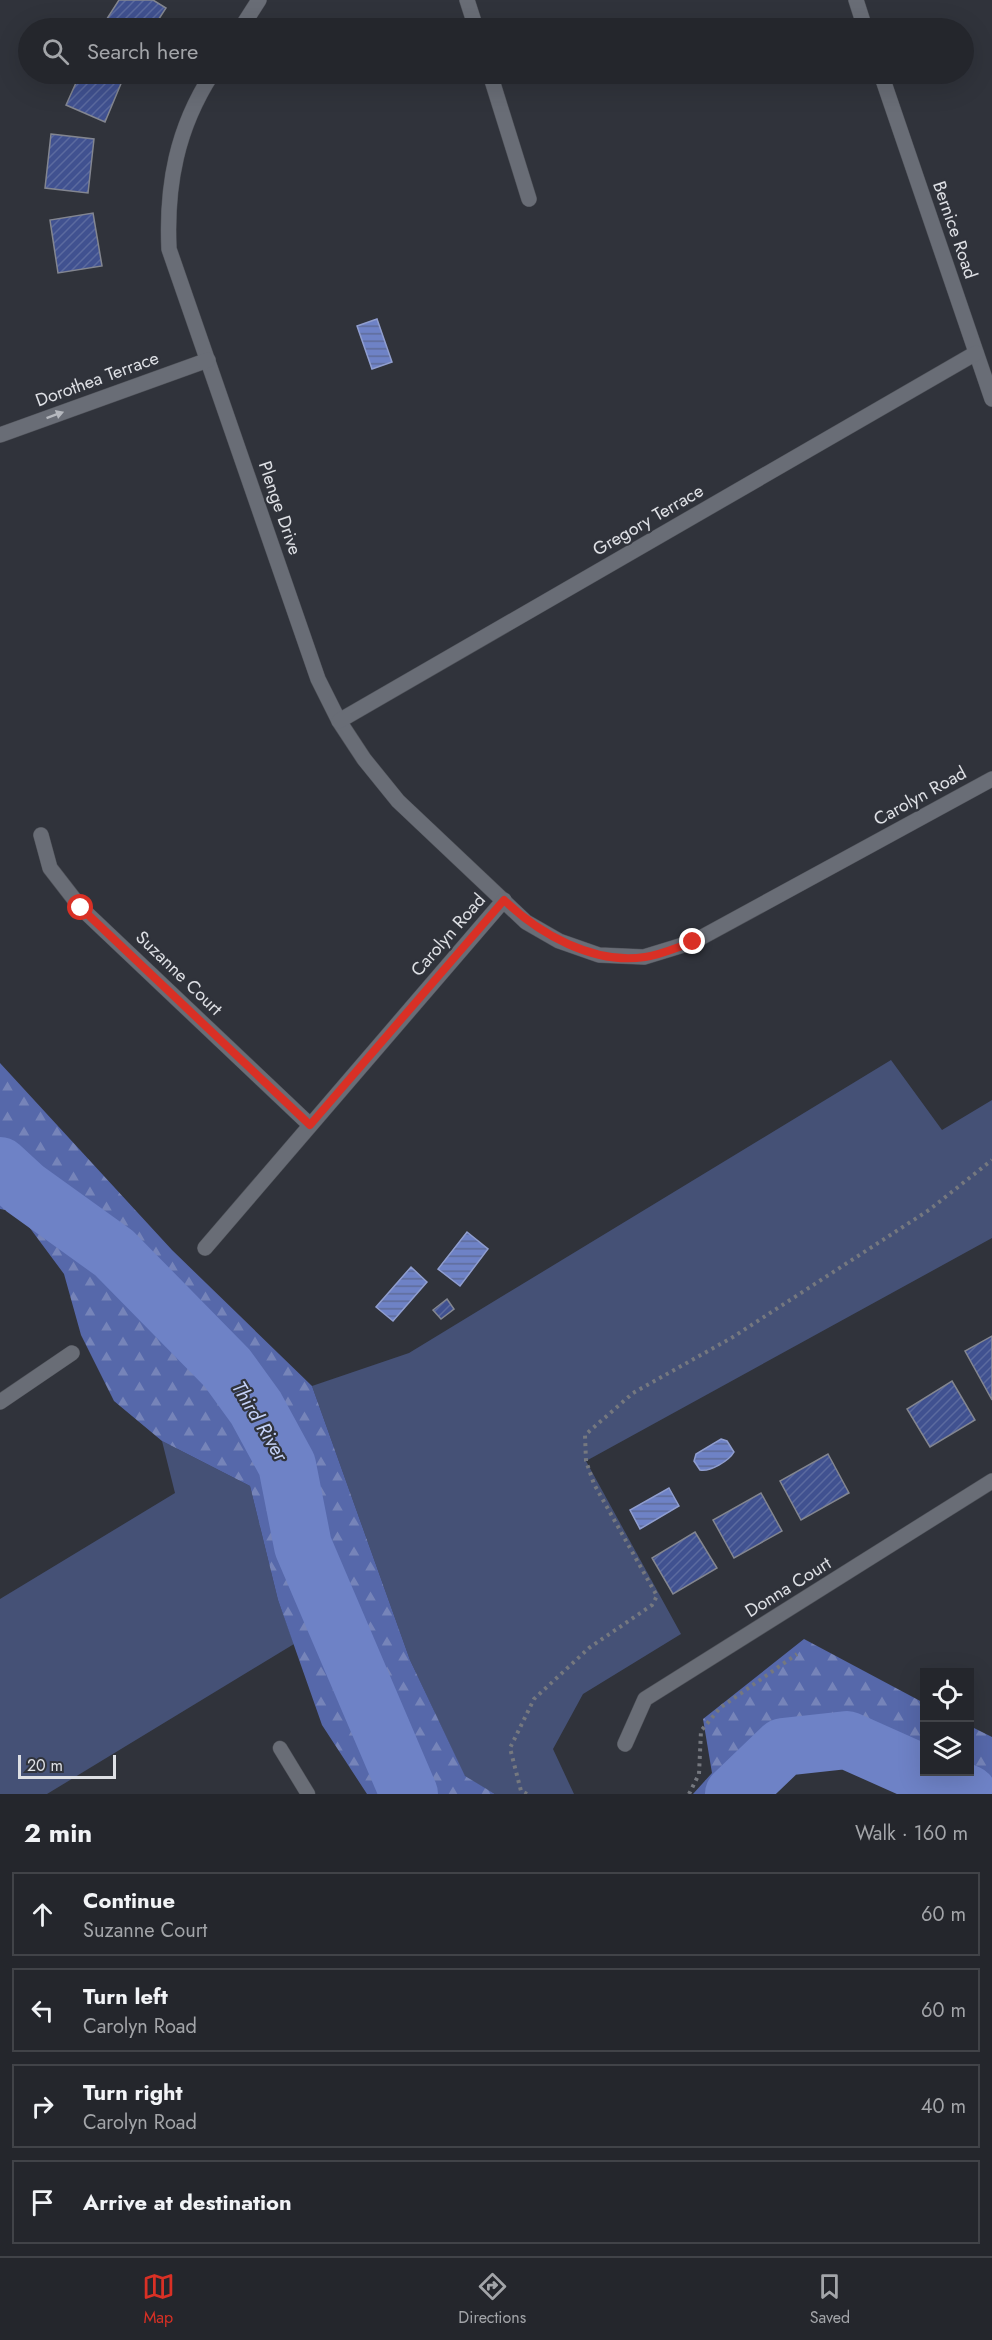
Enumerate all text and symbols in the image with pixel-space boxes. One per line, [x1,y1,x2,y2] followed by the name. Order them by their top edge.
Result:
[18,18,974,84] search box
[39,35,72,68] icon: search
[87,35,198,67] text: Search here
[926,178,984,282] street label: Bernice Road
[32,345,162,413] street label: Dorothea Terrace
[46,410,64,420] one-way arrow
[252,458,308,558] street label: Plenge Drive
[588,478,708,562] street label: Gregory Terrace
[869,760,971,832] street label: Carolyn Road
[405,888,491,982] street label: Carolyn Road
[67,894,93,920] route start
[130,925,229,1022] street label: Suzanne Court
[679,928,705,954] route end
[224,1376,296,1468] water label: Third River
[740,1550,837,1624] street label: Donna Court
[920,1668,974,1776] map controls
[920,1668,974,1722] button: locate
[920,1722,974,1776] button: layers
[18,1752,116,1780] scale bar
[27,1754,63,1777] text: 20 m
[24,1814,92,1852] text: 2 min
[855,1819,968,1848] text: Walk · 160 m
[83,1884,175,1916] text: Continue
[26,1898,59,1931] icon: ahead
[921,1900,966,1929] text: 60 m
[83,1916,207,1945] text: Suzanne Court
[83,1980,168,2012] text: Turn left
[26,1994,59,2027] icon: left
[921,1996,966,2025] text: 60 m
[83,2012,197,2041] text: Carolyn Road
[83,2076,183,2108] text: Turn right
[26,2090,59,2123] icon: right
[921,2092,966,2121] text: 40 m
[83,2108,197,2137] text: Carolyn Road
[26,2186,59,2219] icon: arrive
[83,2186,292,2218] text: Arrive at destination
[142,2270,175,2329] tab: Map
[458,2270,526,2329] tab: Directions
[810,2270,850,2329] tab: Saved

